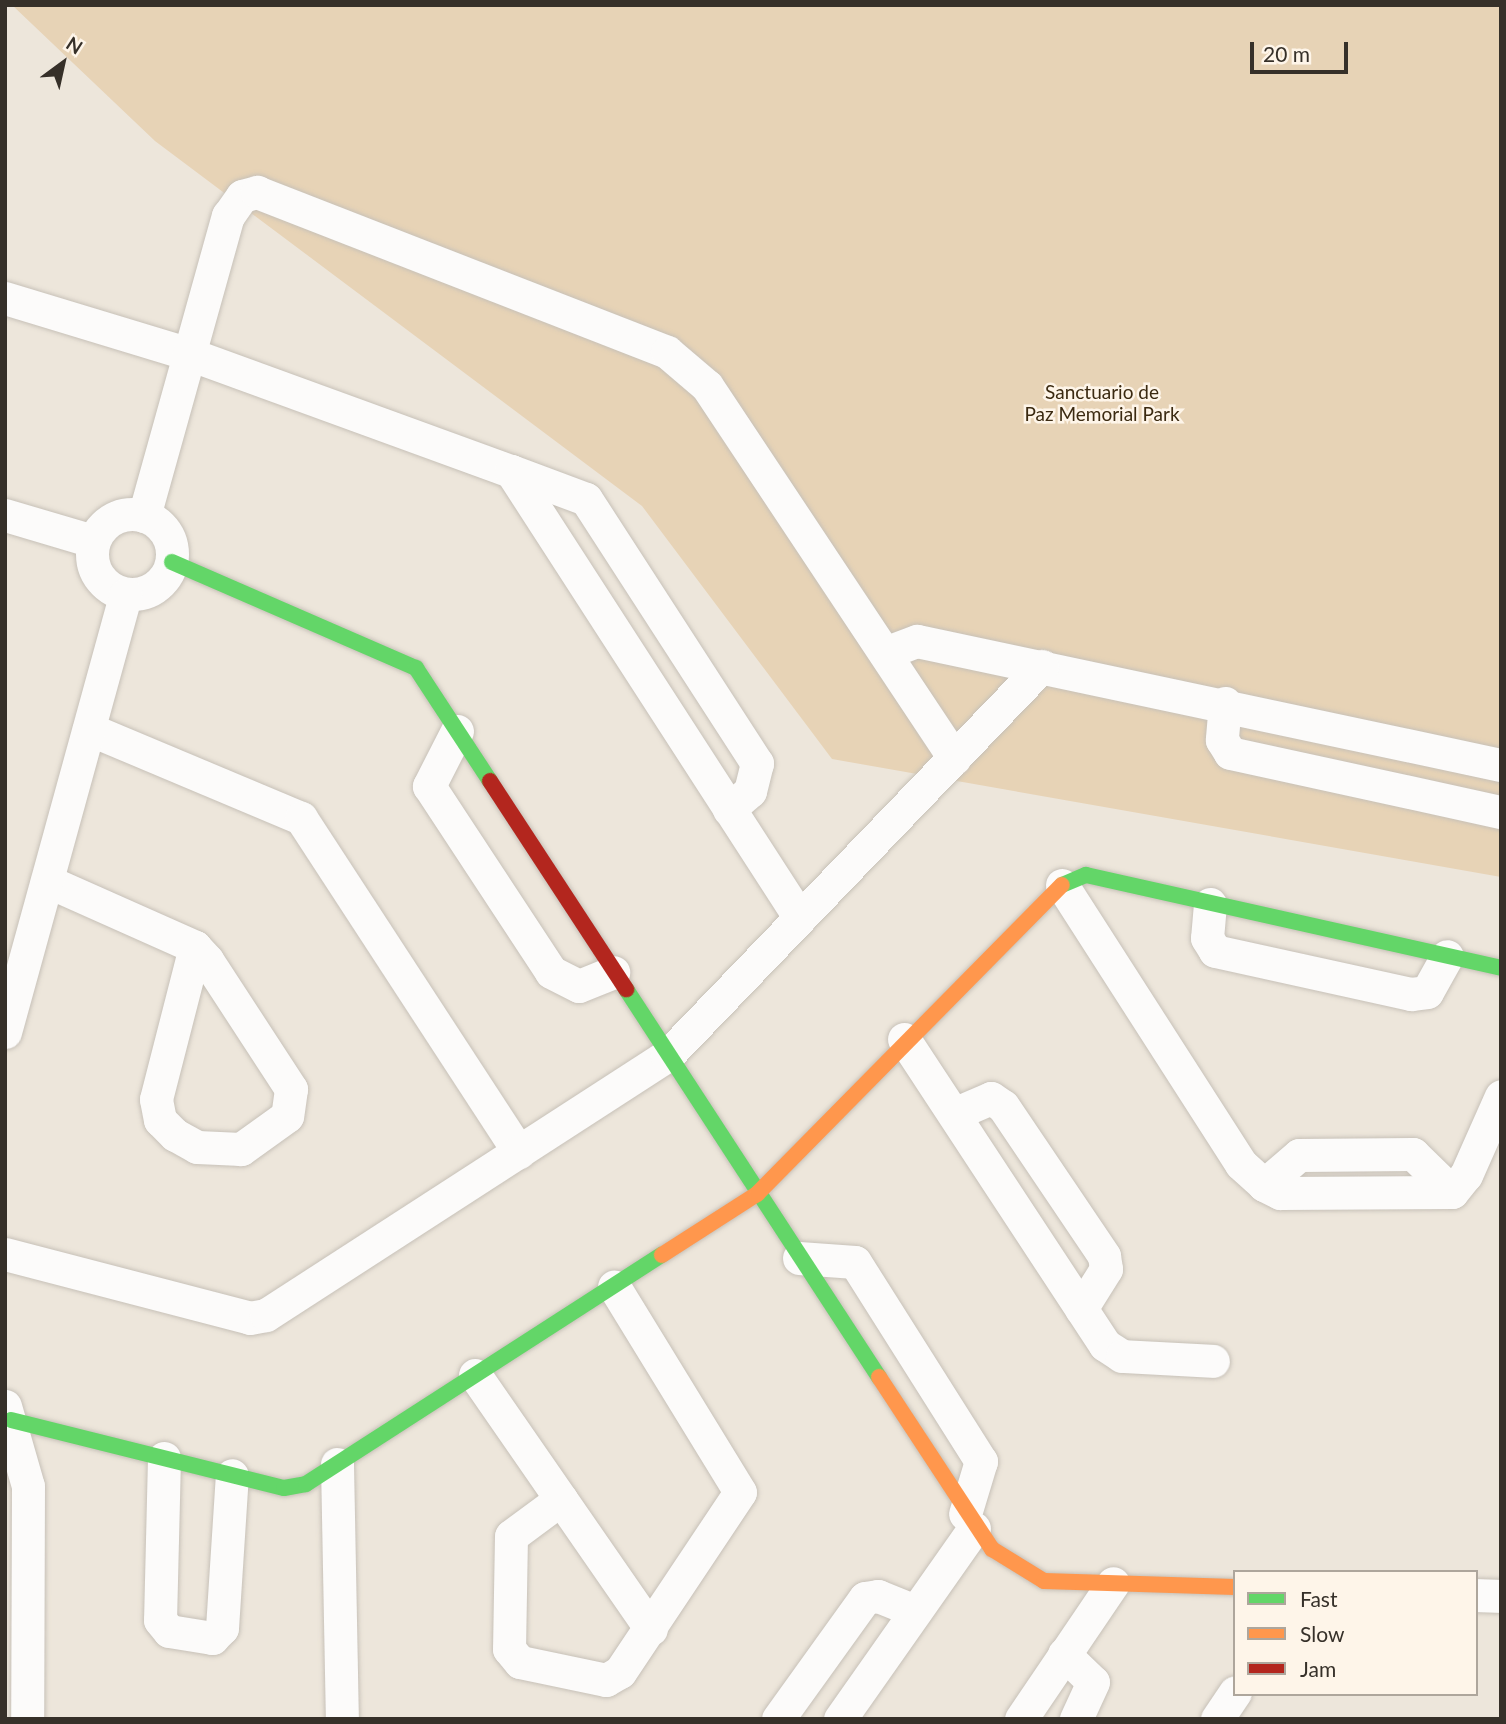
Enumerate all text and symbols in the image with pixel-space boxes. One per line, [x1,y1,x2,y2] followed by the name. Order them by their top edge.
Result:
[28,28,98,98] north arrow
[1254,28,1352,72] scale bar
[62,31,87,59] text: N
[1263,41,1310,66] text: 20 m
[1024,381,1180,425] park label: Sanctuario de Paz Memorial Park
[1233,1570,1478,1696] legend
[1300,1586,1337,1611] text: Fast
[1300,1621,1344,1646] text: Slow
[1300,1656,1336,1681] text: Jam

